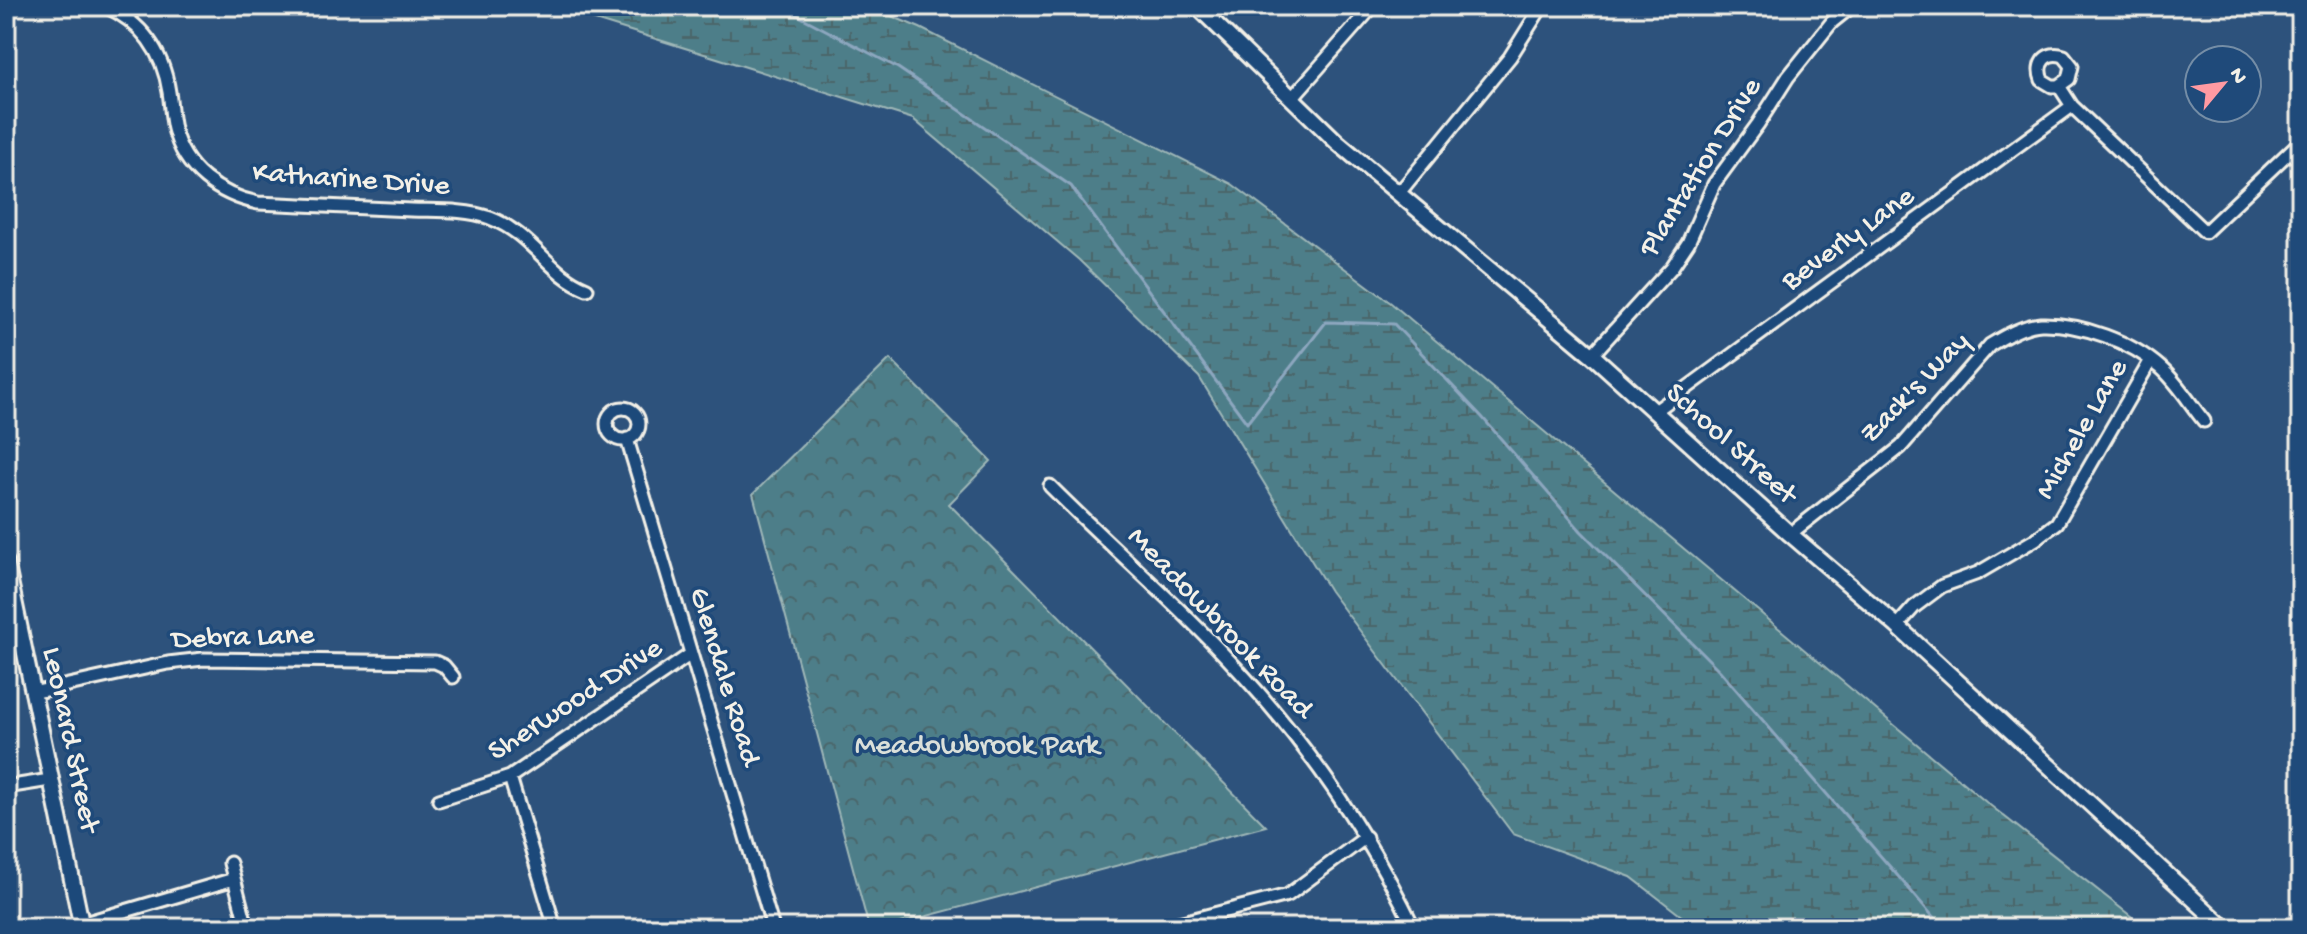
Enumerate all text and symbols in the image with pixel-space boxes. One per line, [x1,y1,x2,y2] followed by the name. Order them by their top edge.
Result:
[2183,44,2263,124] north arrow
[2222,64,2252,89] text: N
[1633,72,1771,265] street label: Plantation Drive
[251,157,451,205] street label: Katharine Drive
[1775,180,1923,301] street label: Beverly Lane
[1854,325,1978,452] street label: Zack's Way
[2029,353,2137,506] street label: Michele Lane
[1657,377,1805,515] street label: School Street
[1119,521,1321,729] street label: Meadowbrook Road
[679,584,767,773] street label: Glendale Road
[169,619,315,659] street label: Debra Lane
[482,631,670,770] street label: Sherwood Drive
[32,644,106,838] street label: Leonard Street
[855,730,1102,765] park label: Meadowbrook Park

